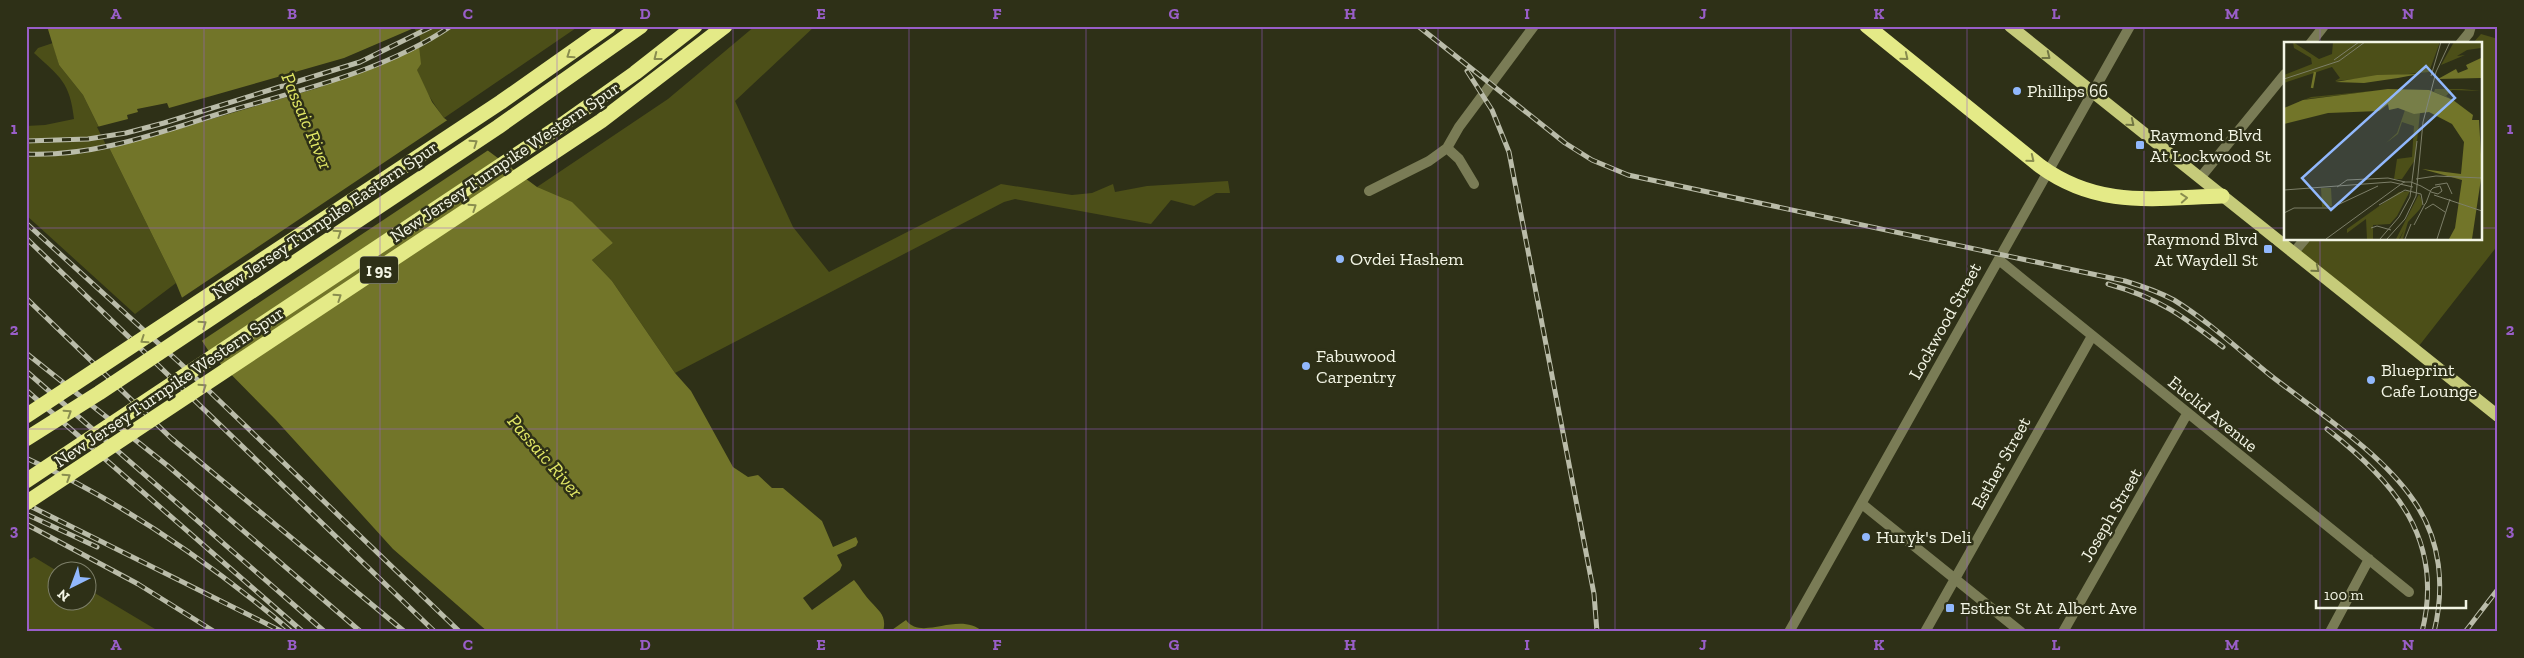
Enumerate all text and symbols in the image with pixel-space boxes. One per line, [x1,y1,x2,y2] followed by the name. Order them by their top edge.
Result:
[111,4,122,23] text: A
[287,4,297,23] text: B
[463,4,473,23] text: C
[639,4,651,23] text: D
[816,4,826,23] text: E
[992,4,1002,23] text: F
[1169,4,1180,23] text: G
[1344,4,1356,23] text: H
[1524,4,1530,23] text: I
[1699,4,1707,23] text: J
[1874,4,1885,23] text: K
[2052,4,2061,23] text: L
[2225,4,2239,23] text: M
[2402,4,2414,23] text: N
[2284,42,2482,240] inset map
[566,49,576,58] one-way arrow
[2041,50,2050,58] one-way arrow
[654,51,663,59] one-way arrow
[1899,51,1908,59] one-way arrow
[276,69,338,173] water label: Passaic River
[386,77,624,247] street label: New Jersey Turnpike Western Spur
[2027,80,2108,102] place label: Phillips 66
[2011,85,2023,97] marker: Phillips 66
[2125,117,2134,125] one-way arrow
[11,119,18,138] text: 1
[2507,119,2514,138] text: 1
[2150,124,2272,167] place label: Raymond Blvd At Lockwood St
[208,136,442,304] street label: New Jersey Turnpike Eastern Spur
[2134,139,2146,151] marker: Raymond Blvd At Lockwood St
[468,140,477,149] one-way arrow
[2025,154,2034,162] one-way arrow
[2180,193,2188,204] one-way arrow
[467,204,477,213] one-way arrow
[2146,228,2258,271] place label: Raymond Blvd At Waydell St
[333,230,342,239] one-way arrow
[2262,243,2274,255] marker: Raymond Blvd At Waydell St
[1350,248,1464,270] place label: Ovdei Hashem
[1334,253,1346,265] marker: Ovdei Hashem
[360,256,398,284] road number: I 95
[1904,258,1986,383] street label: Lockwood Street
[2310,264,2319,272] one-way arrow
[332,294,342,303] one-way arrow
[50,302,288,472] street label: New Jersey Turnpike Western Spur
[10,320,19,339] text: 2
[198,320,207,330] one-way arrow
[2506,320,2515,339] text: 2
[140,334,150,343] one-way arrow
[1316,345,1397,388] place label: Fabuwood Carpentry
[2381,359,2477,402] place label: Blueprint Cafe Lounge
[1300,360,1312,372] marker: Fabuwood Carpentry
[2164,371,2262,457] street label: Euclid Avenue
[2365,374,2377,386] marker: Blueprint Cafe Lounge
[197,384,207,393] one-way arrow
[62,410,71,420] one-way arrow
[503,410,588,503] water label: Passaic River
[1967,413,2036,513] street label: Esther Street
[2075,464,2147,566] street label: Joseph Street
[62,473,71,483] one-way arrow
[10,521,19,540] text: 3
[2506,521,2515,540] text: 3
[1876,526,1972,548] place label: Huryk's Deli
[1860,531,1872,543] marker: Huryk's Deli
[48,560,98,610] north arrow
[2316,578,2466,610] scale bar
[54,585,73,605] text: N
[2324,586,2363,604] text: 100 m
[1960,597,2137,619] place label: Esther St At Albert Ave
[1944,602,1956,614] marker: Esther St At Albert Ave
[111,635,122,654] text: A
[287,635,297,654] text: B
[463,635,473,654] text: C
[639,635,651,654] text: D
[816,635,826,654] text: E
[992,635,1002,654] text: F
[1169,635,1180,654] text: G
[1344,635,1356,654] text: H
[1524,635,1530,654] text: I
[1699,635,1707,654] text: J
[1874,635,1885,654] text: K
[2052,635,2061,654] text: L
[2225,635,2239,654] text: M
[2402,635,2414,654] text: N

